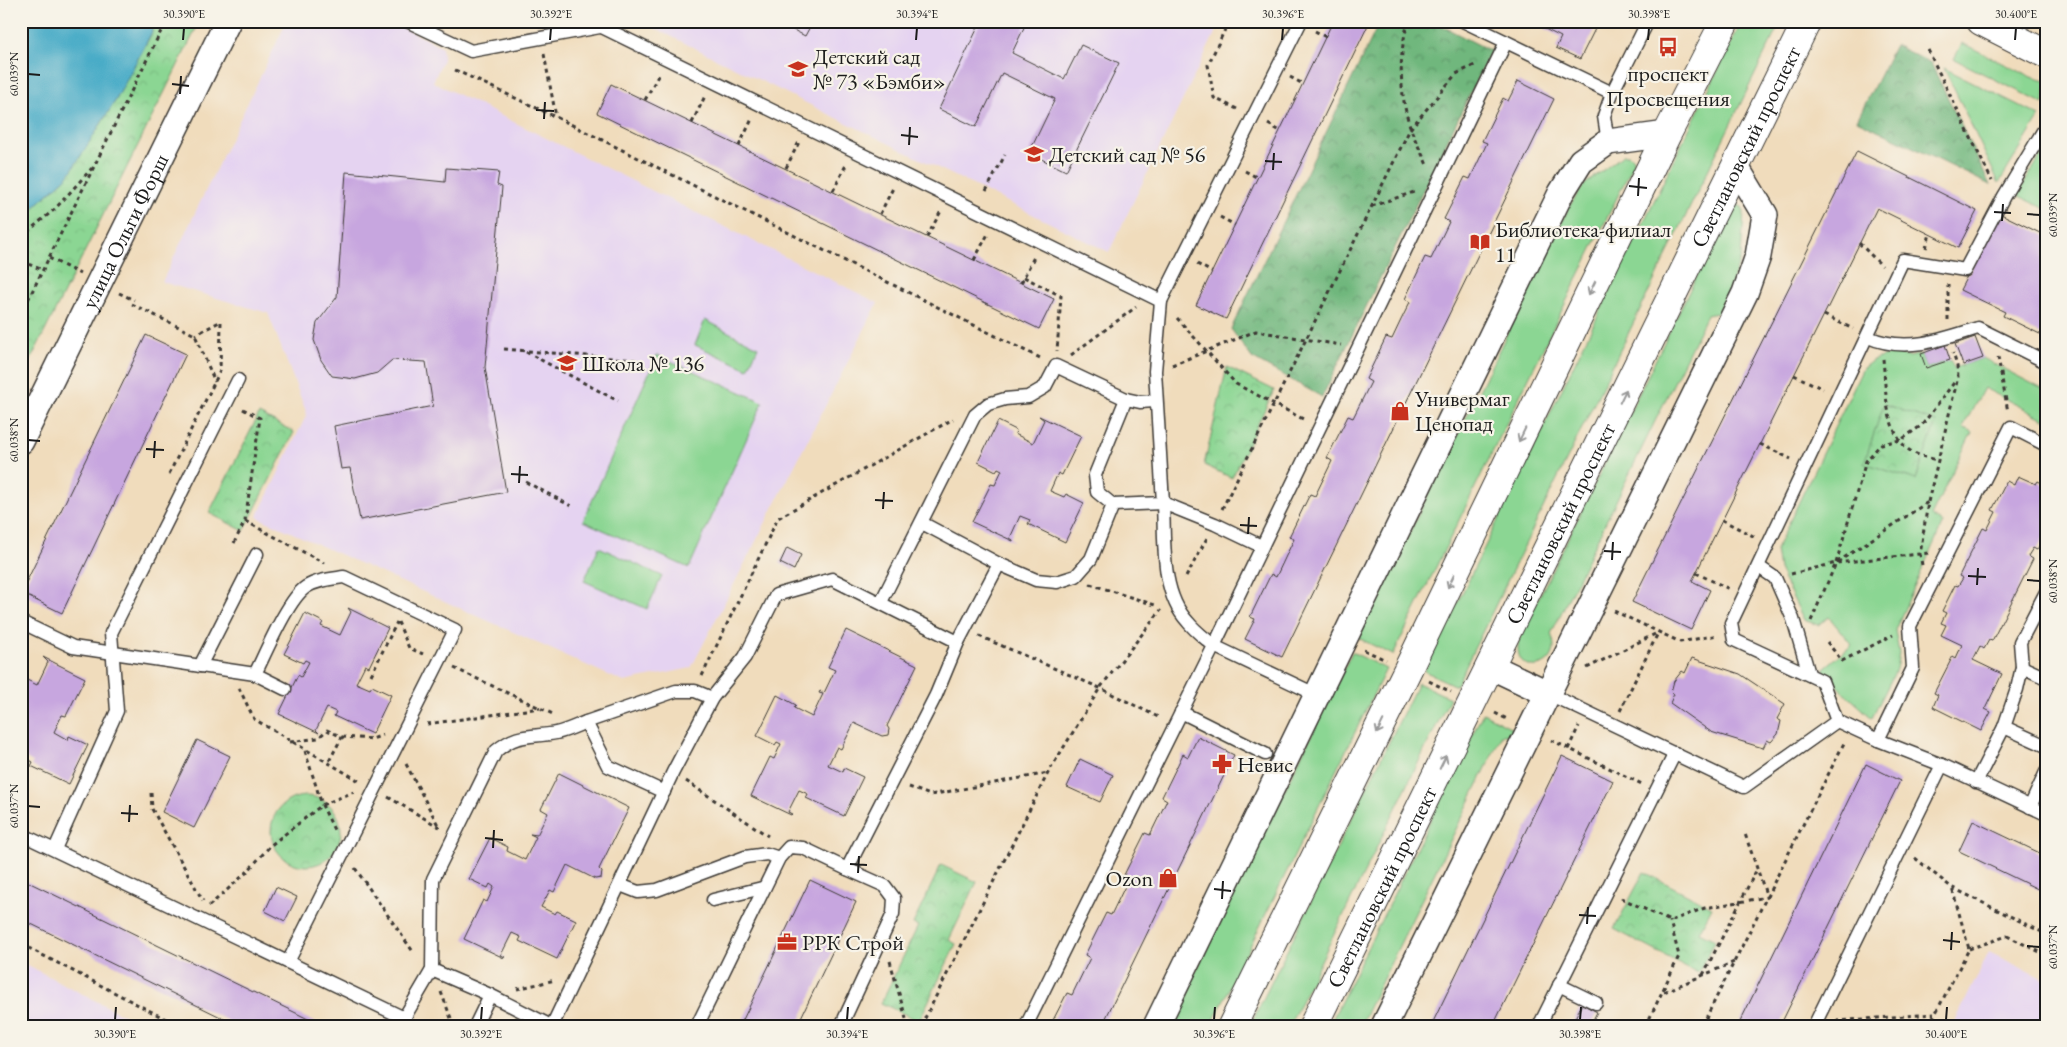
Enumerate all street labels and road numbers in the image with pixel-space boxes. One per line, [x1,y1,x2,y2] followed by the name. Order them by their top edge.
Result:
[1684,41,1807,252] street label: Светлановский проспект
[74,149,175,313] street label: улица Ольги Форш
[1498,418,1622,629] street label: Светлановский проспект
[1320,781,1443,993] street label: Светлановский проспект

